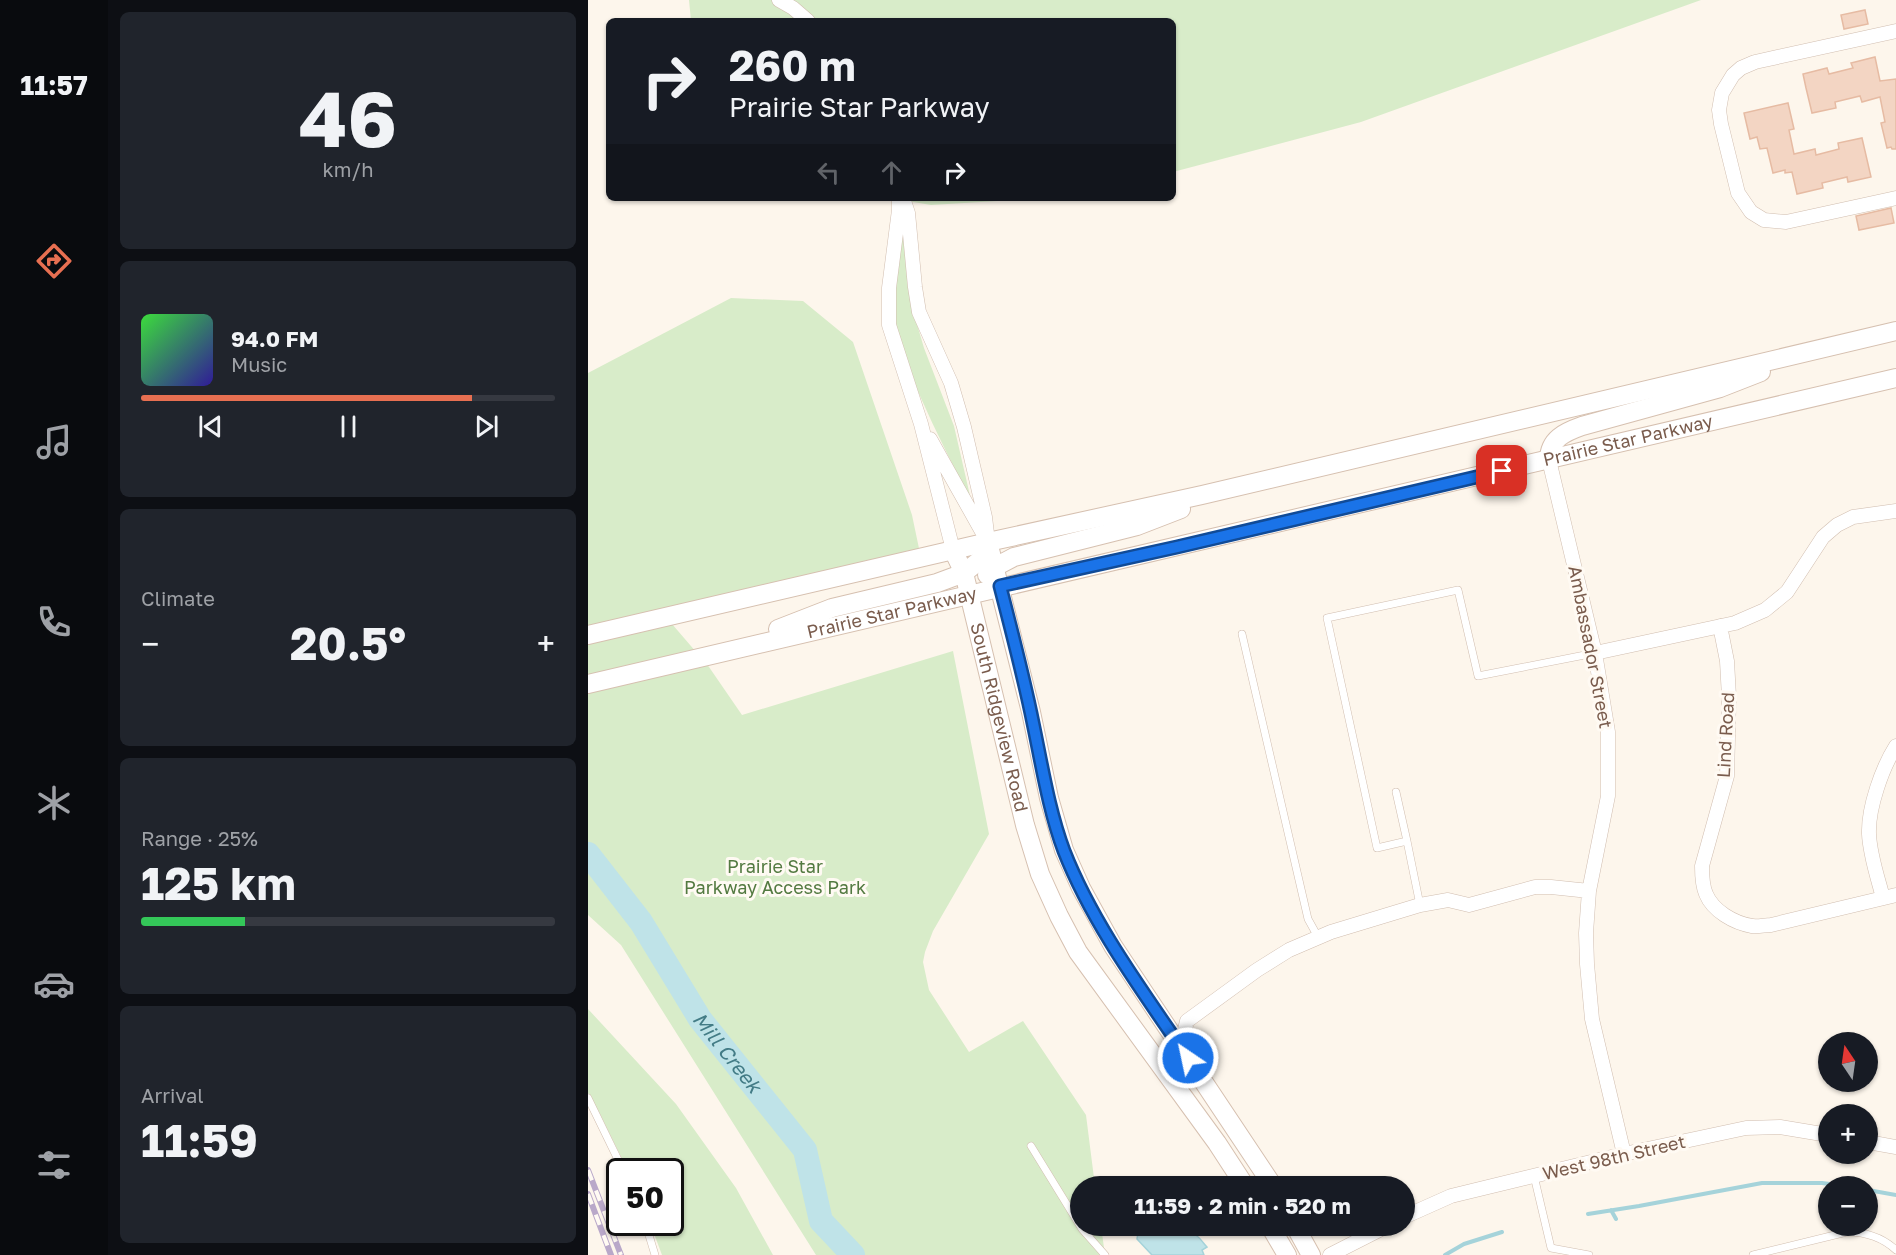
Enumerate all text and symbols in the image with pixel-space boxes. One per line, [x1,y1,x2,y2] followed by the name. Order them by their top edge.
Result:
[729,40,856,90] text: 260 m
[630,42,708,120] icon: right
[20,69,88,101] text: 11:57
[299,71,397,164] text: 46
[729,91,990,123] text: Prairie Star Parkway
[812,156,845,189] icon: left
[875,156,908,189] icon: ahead
[938,156,971,189] icon: right
[323,157,373,181] text: km/h
[33,240,75,282] icon: directions
[231,325,318,352] text: 94.0 FM
[231,352,287,376] text: Music
[1541,409,1715,470] street label: Prairie Star Parkway
[194,410,227,443] icon: previous
[332,410,365,443] icon: pause
[470,410,503,443] icon: next
[33,421,75,463] icon: music
[1476,445,1527,496] pin
[1485,454,1518,487] icon: arrive
[1564,564,1618,730] street label: Ambassador Street
[804,581,979,642] street label: Prairie Star Parkway
[141,586,215,610] text: Climate
[33,601,75,643] icon: phone
[290,616,406,670] text: 20.5°
[966,620,1033,814] street label: South Ridgeview Road
[141,624,159,663] text: −
[537,624,555,663] text: +
[1712,692,1738,778] street label: Lind Road
[33,782,75,824] icon: climate
[141,826,258,850] text: Range · 25%
[684,855,866,898] park label: Prairie Star Parkway Access Park
[141,856,296,910] text: 125 km
[33,963,75,1005] icon: car
[688,1007,769,1099] water label: Mill Creek
[1156,1026,1220,1090] position arrow
[1818,1032,1878,1092] north arrow
[1818,1032,1878,1236] map controls
[141,1083,204,1107] text: Arrival
[1818,1104,1878,1164] button: +
[141,1113,258,1167] text: 11:59
[1540,1130,1687,1184] street label: West 98th Street
[33,1144,75,1186] icon: filters
[606,1158,684,1236] speed limit sign: 50
[1818,1176,1878,1236] button: −
[1134,1192,1351,1219] text: 11:59 · 2 min · 520 m

